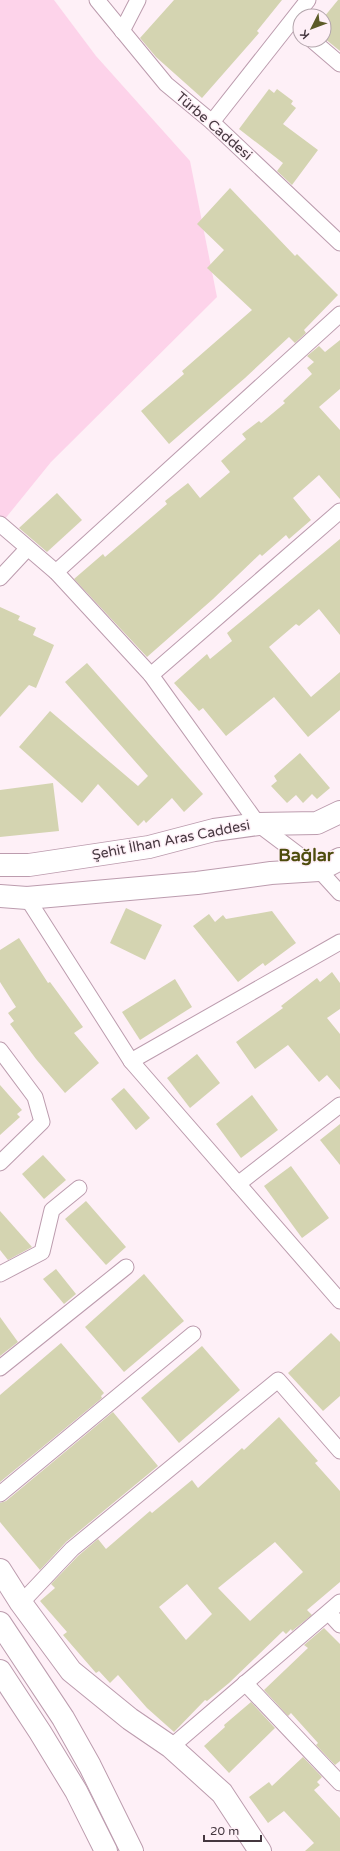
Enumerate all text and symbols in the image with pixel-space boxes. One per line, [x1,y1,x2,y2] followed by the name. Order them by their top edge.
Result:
[292,8,332,48] north arrow
[297,27,312,41] text: K
[172,88,256,164] street label: Türbe Caddesi
[90,816,252,864] street label: Şehit İlhan Aras Caddesi
[278,844,335,866] district label: Bağlar
[204,1817,261,1843] scale bar
[210,1824,239,1838] text: 20 m

